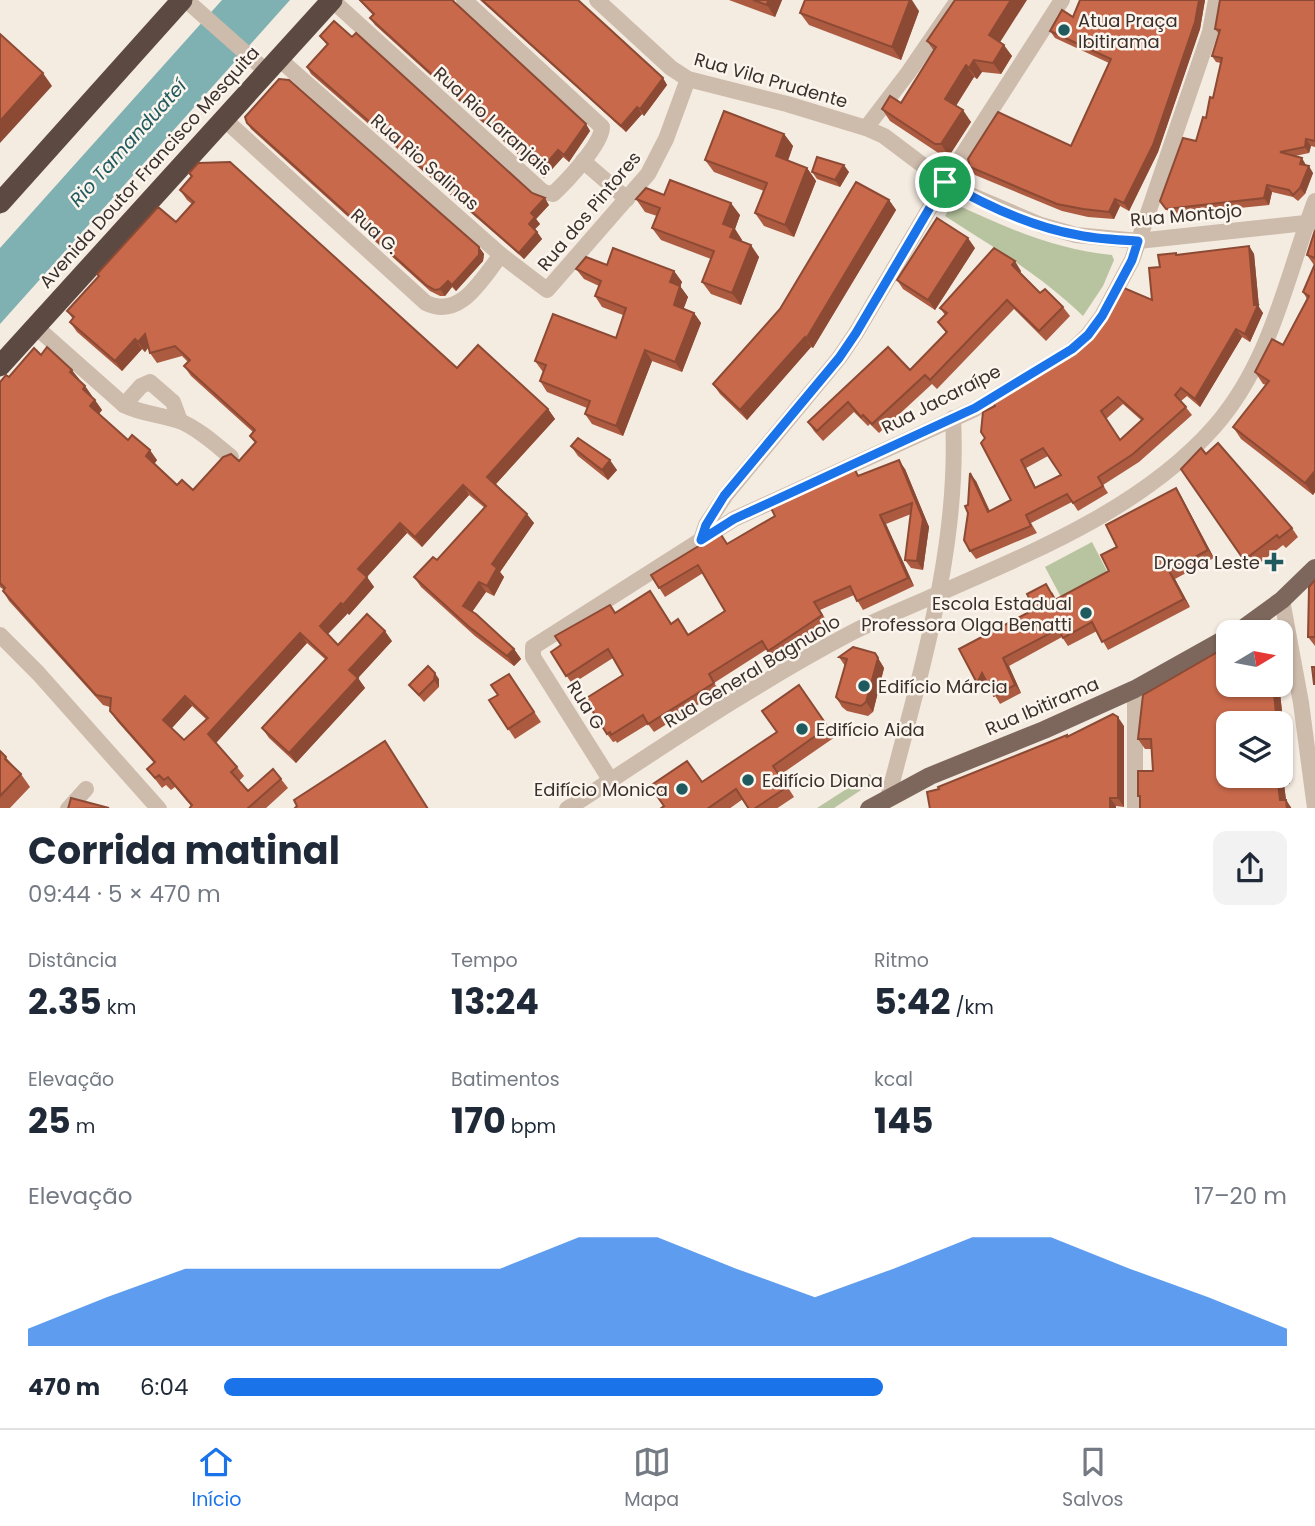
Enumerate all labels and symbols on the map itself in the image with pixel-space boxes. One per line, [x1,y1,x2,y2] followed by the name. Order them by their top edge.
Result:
[1078,8,1178,54] place label: Atua Praça Ibitirama
[1056,22,1072,38] marker: Atua Praça Ibitirama
[33,40,265,294] street label: Avenida Doutor Francisco Mesquita
[691,46,851,114] street label: Rua Vila Prudente
[428,61,558,181] street label: Rua Rio Laranjais
[63,72,193,213] water label: Rio Tamanduateí
[366,108,484,216] street label: Rua Rio Salinas
[532,146,646,276] street label: Rua dos Pintores
[915,152,975,212] pin
[1129,198,1243,232] street label: Rua Montojo
[345,203,405,259] street label: Rua G.
[877,358,1005,440] street label: Rua Jacaraípe
[1154,550,1260,575] place label: Droga Leste
[1266,554,1282,570] marker: Droga Leste
[861,591,1072,637] place label: Escola Estadual Professora Olga Benatti
[1078,605,1094,621] marker: Escola Estadual Professora Olga Benatti
[659,608,845,734] street label: Rua General Bagnuolo
[1216,620,1293,696] north arrow
[981,671,1103,741] street label: Rua Ibitirama
[878,674,1008,699] place label: Edifício Márcia
[561,676,611,734] street label: Rua G
[856,678,872,694] marker: Edifício Márcia
[816,717,925,742] place label: Edifício Aida
[794,721,810,737] marker: Edifício Aida
[762,768,883,793] place label: Edifício Diana
[740,772,756,788] marker: Edifício Diana
[534,777,668,802] place label: Edifício Monica
[674,781,690,797] marker: Edifício Monica

